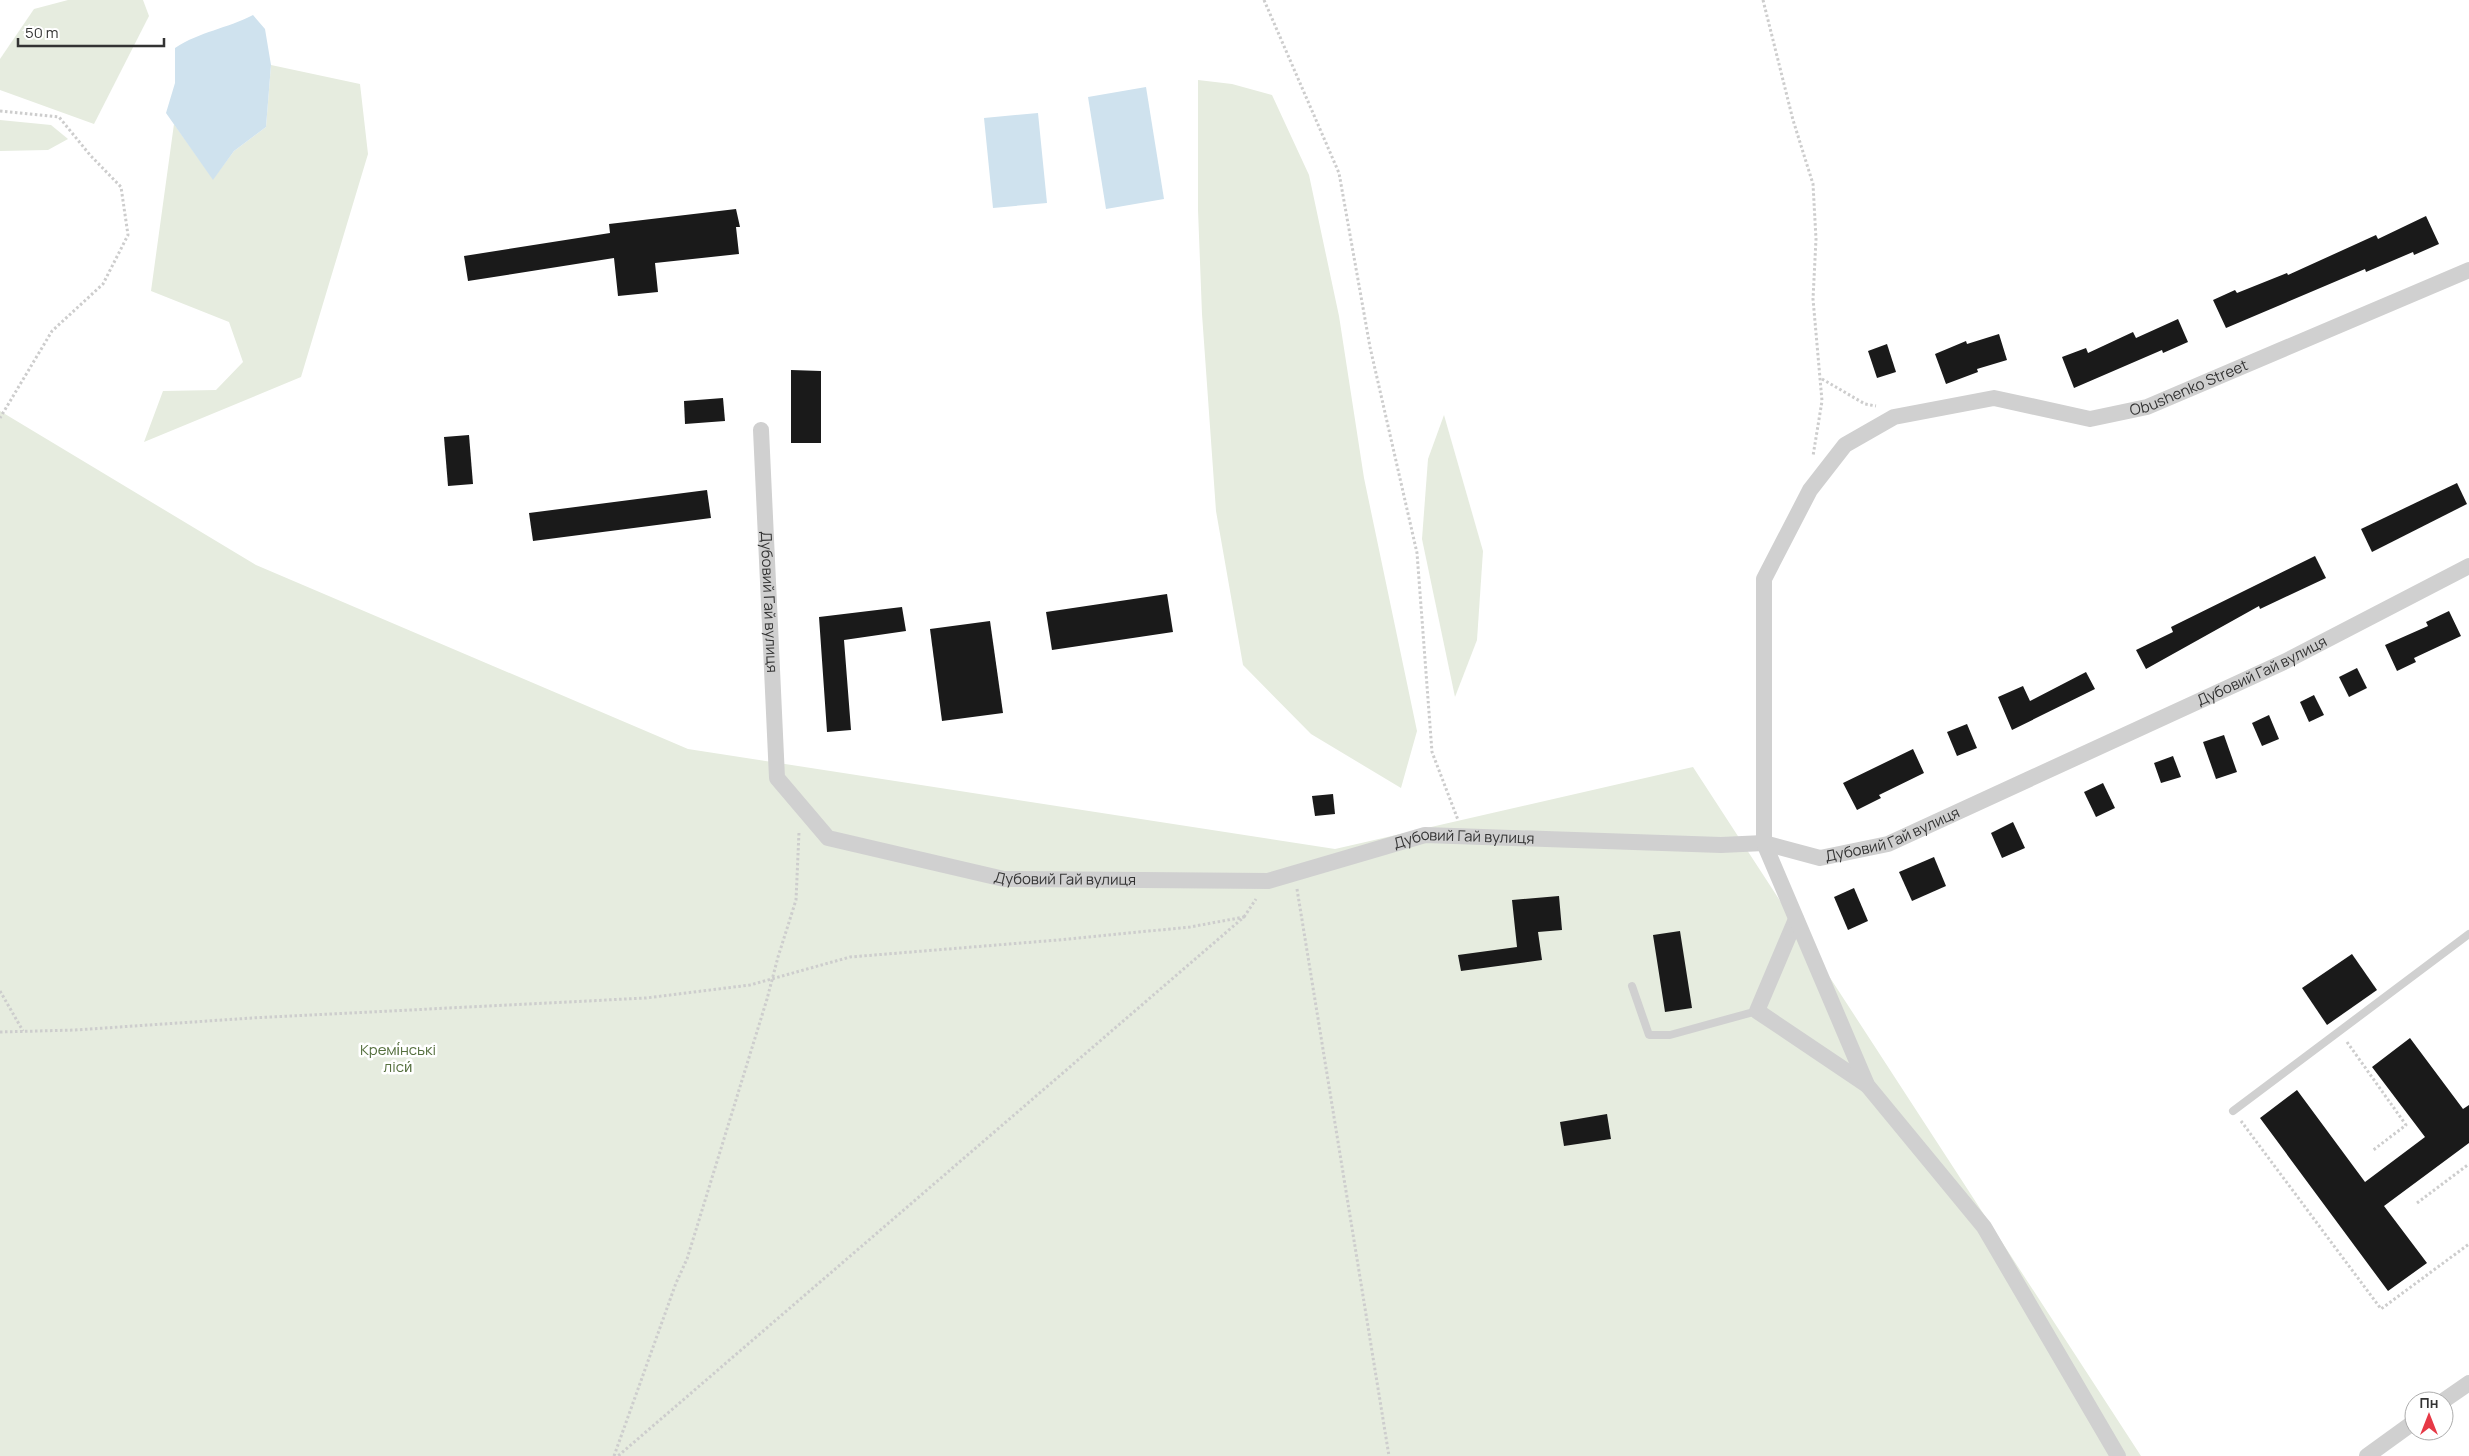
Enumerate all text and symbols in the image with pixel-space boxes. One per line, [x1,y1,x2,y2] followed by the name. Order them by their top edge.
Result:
[18,15,164,47] scale bar
[25,22,59,43] text: 50 m
[2128,354,2251,420] street label: Obushenko Street
[756,530,783,673] street label: Дубовий Гай вулиця
[2193,631,2330,711] street label: Дубовий Гай вулиця
[1823,801,1963,867] street label: Дубовий Гай вулиця
[1391,823,1535,854] street label: Дубовий Гай вулиця
[992,866,1136,890] street label: Дубовий Гай вулиця
[360,1039,436,1077] park label: Кремі́нські ліси́
[2404,1391,2454,1441] north arrow
[2420,1393,2438,1412] text: Пн

